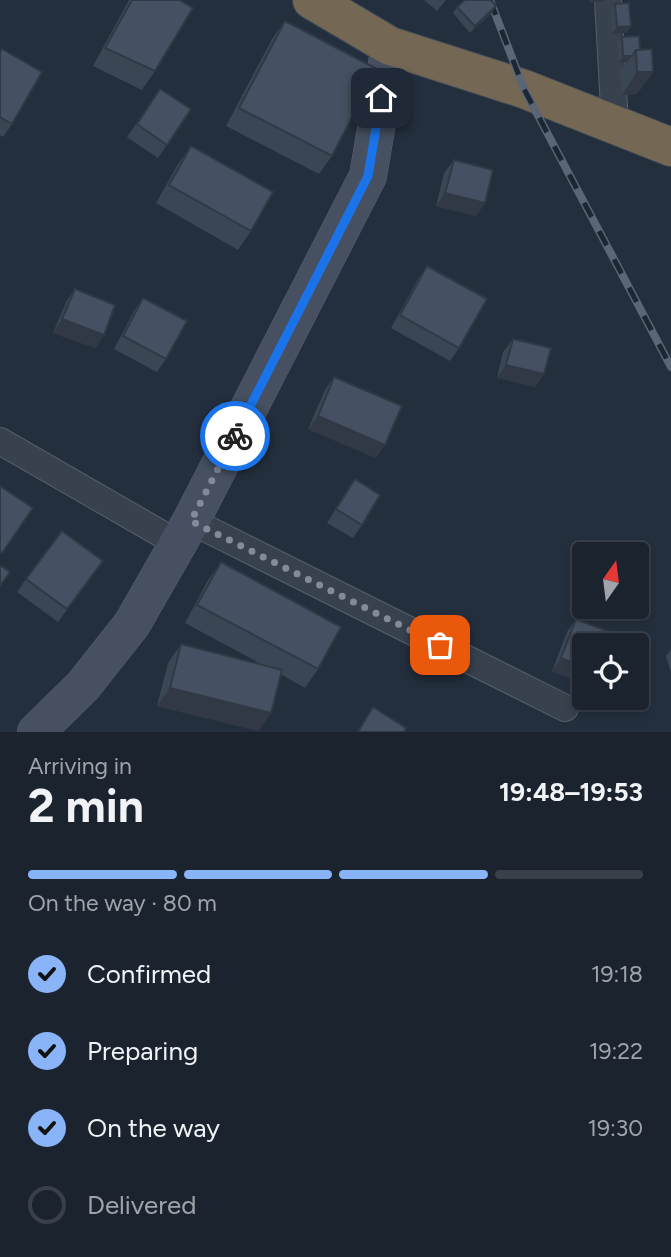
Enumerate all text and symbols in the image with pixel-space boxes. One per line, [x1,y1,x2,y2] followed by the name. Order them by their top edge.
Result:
[351,68,411,128] pin
[362,79,400,117] icon: home
[200,401,270,471] courier
[216,417,254,455] icon: bike
[572,542,649,620] north arrow
[572,542,649,710] map controls
[410,615,470,675] pin
[421,626,459,664] icon: bag
[572,633,649,710] button: locate
[28,752,132,780] text: Arriving in
[499,776,643,808] text: 19:48–19:53
[28,778,144,834] text: 2 min
[28,889,217,917] text: On the way · 80 m
[28,955,66,993] icon: check
[87,958,211,990] text: Confirmed
[591,960,643,988] text: 19:18
[28,1032,66,1070] icon: check
[87,1035,198,1067] text: Preparing
[589,1037,643,1065] text: 19:22
[28,1109,66,1147] icon: check
[87,1112,220,1144] text: On the way
[587,1114,643,1142] text: 19:30
[87,1189,196,1221] text: Delivered

